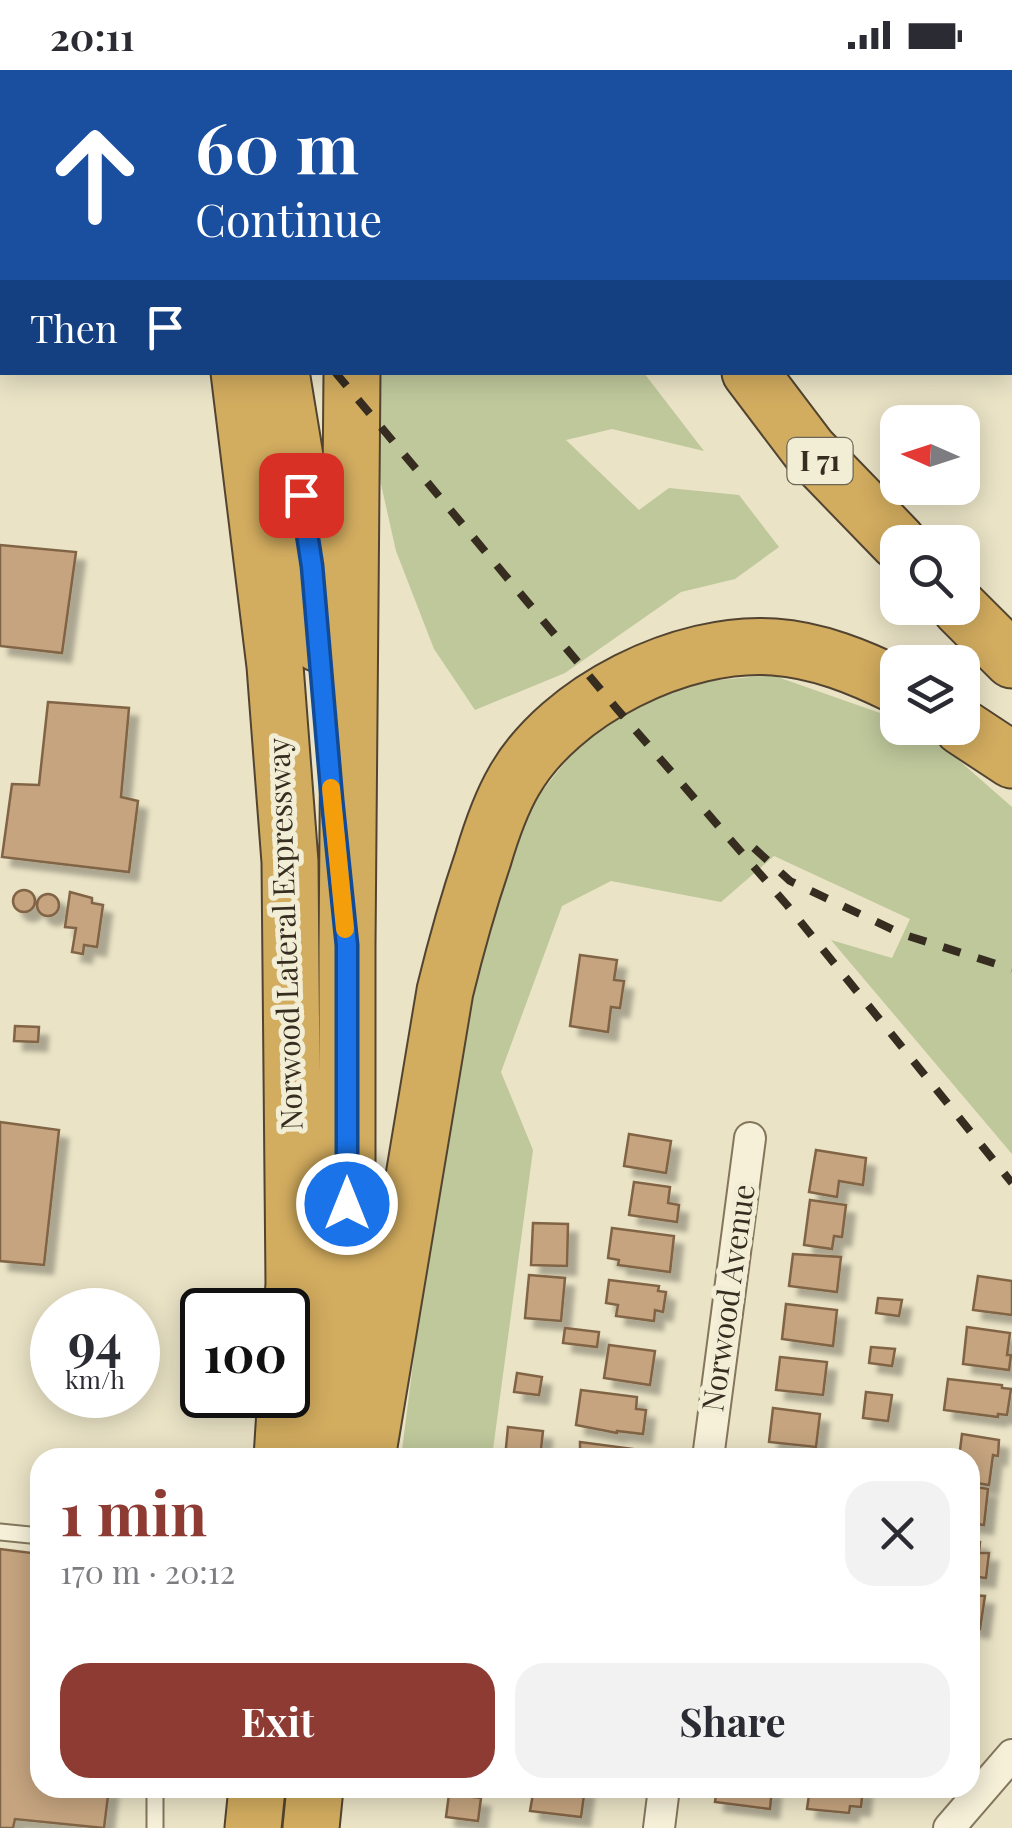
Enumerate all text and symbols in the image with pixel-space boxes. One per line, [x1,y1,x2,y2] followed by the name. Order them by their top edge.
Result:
[50,10,135,61] text: 20:11
[195,98,359,192] text: 60 m
[30,110,160,240] icon: ahead
[195,188,382,248] text: Continue
[138,300,193,355] icon: arrive
[30,302,118,353] text: Then
[880,405,980,505] north arrow
[880,405,980,745] map controls
[788,438,852,484] road number: I 71
[259,453,344,538] pin
[274,468,329,523] icon: arrive
[880,525,980,625] button: search
[880,645,980,745] button: layers
[257,737,311,1131] street label: Norwood Lateral Expressway
[295,1152,399,1256] position arrow
[691,1182,763,1414] street label: Norwood Avenue
[180,1288,310,1418] speed limit sign: 100
[68,1307,122,1374] text: 94
[65,1362,125,1395] text: km/h
[60,1471,207,1551] text: 1 min
[845,1481,950,1586] button: close
[60,1549,235,1592] text: 170 m · 20:12
[60,1663,495,1778] button: Exit
[515,1663,950,1778] button: Share

